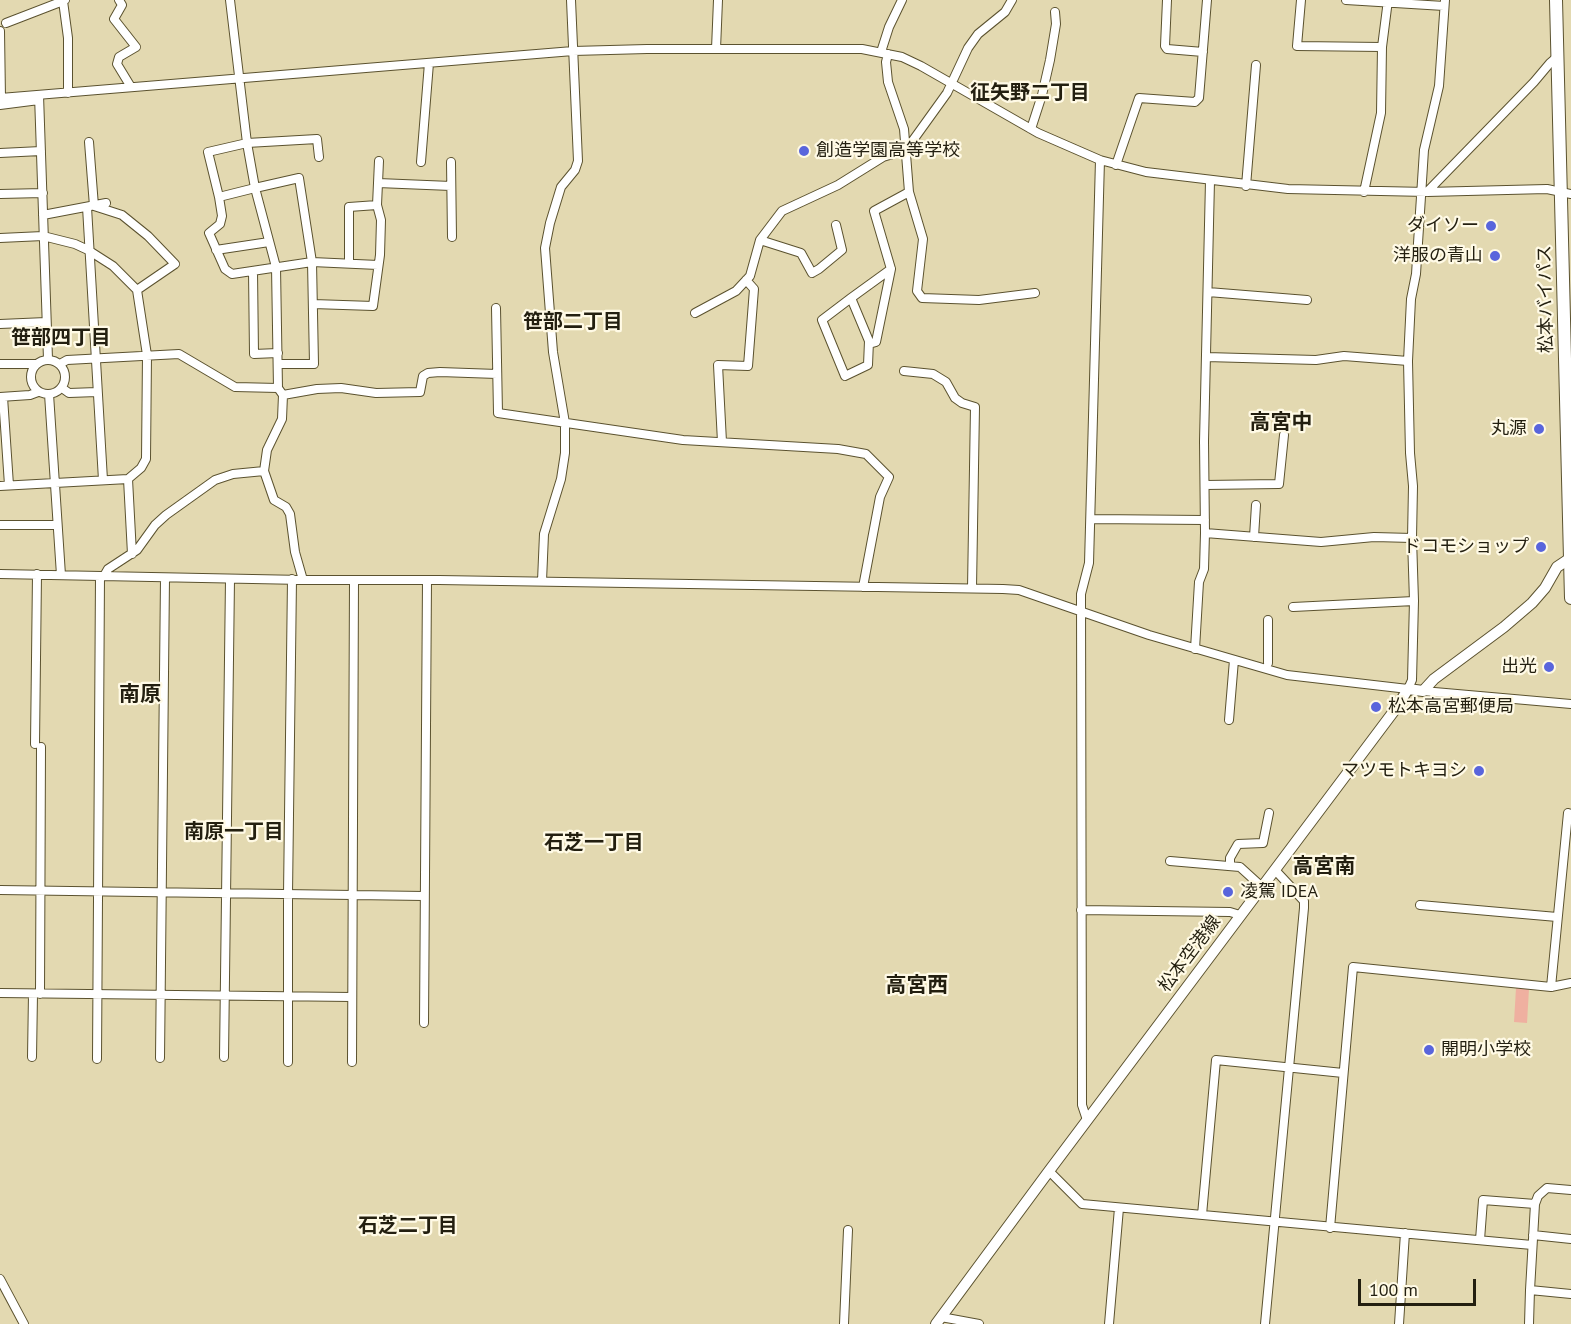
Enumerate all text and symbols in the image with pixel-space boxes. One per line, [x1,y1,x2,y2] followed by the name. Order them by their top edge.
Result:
[970,81,1090,105] district label: 征矢野二丁目
[816,140,960,162] place label: 創造学園高等学校
[797,144,811,158] marker: 創造学園高等学校
[1407,215,1479,237] place label: ダイソー
[1484,219,1498,233] marker: ダイソー
[1393,245,1483,267] place label: 洋服の青山
[1534,245,1558,353] street label: 松本バイパス
[1488,249,1502,263] marker: 洋服の青山
[523,310,623,334] district label: 笹部二丁目
[11,326,111,350] district label: 笹部四丁目
[1250,410,1312,436] district label: 高宮中
[1491,418,1527,440] place label: 丸源
[1532,422,1546,436] marker: 丸源
[1403,536,1529,558] place label: ドコモショップ
[1534,540,1548,554] marker: ドコモショップ
[1501,656,1537,678] place label: 出光
[1542,660,1556,674] marker: 出光
[119,682,161,708] district label: 南原
[1388,696,1514,718] place label: 松本高宮郵便局
[1369,700,1383,714] marker: 松本高宮郵便局
[1341,760,1467,782] place label: マツモトキヨシ
[1472,764,1486,778] marker: マツモトキヨシ
[184,820,284,844] district label: 南原一丁目
[544,831,644,855] district label: 石芝一丁目
[1293,854,1355,880] district label: 高宮南
[1240,881,1318,903] place label: 凌駕 IDEA
[1221,885,1235,899] marker: 凌駕 IDEA
[1154,912,1226,996] street label: 松本空港線
[886,973,948,999] district label: 高宮西
[1441,1039,1531,1061] place label: 開明小学校
[1422,1043,1436,1057] marker: 開明小学校
[358,1214,458,1238] district label: 石芝二丁目
[1361,1267,1480,1305] scale bar
[1369,1278,1418,1301] text: 100 m

